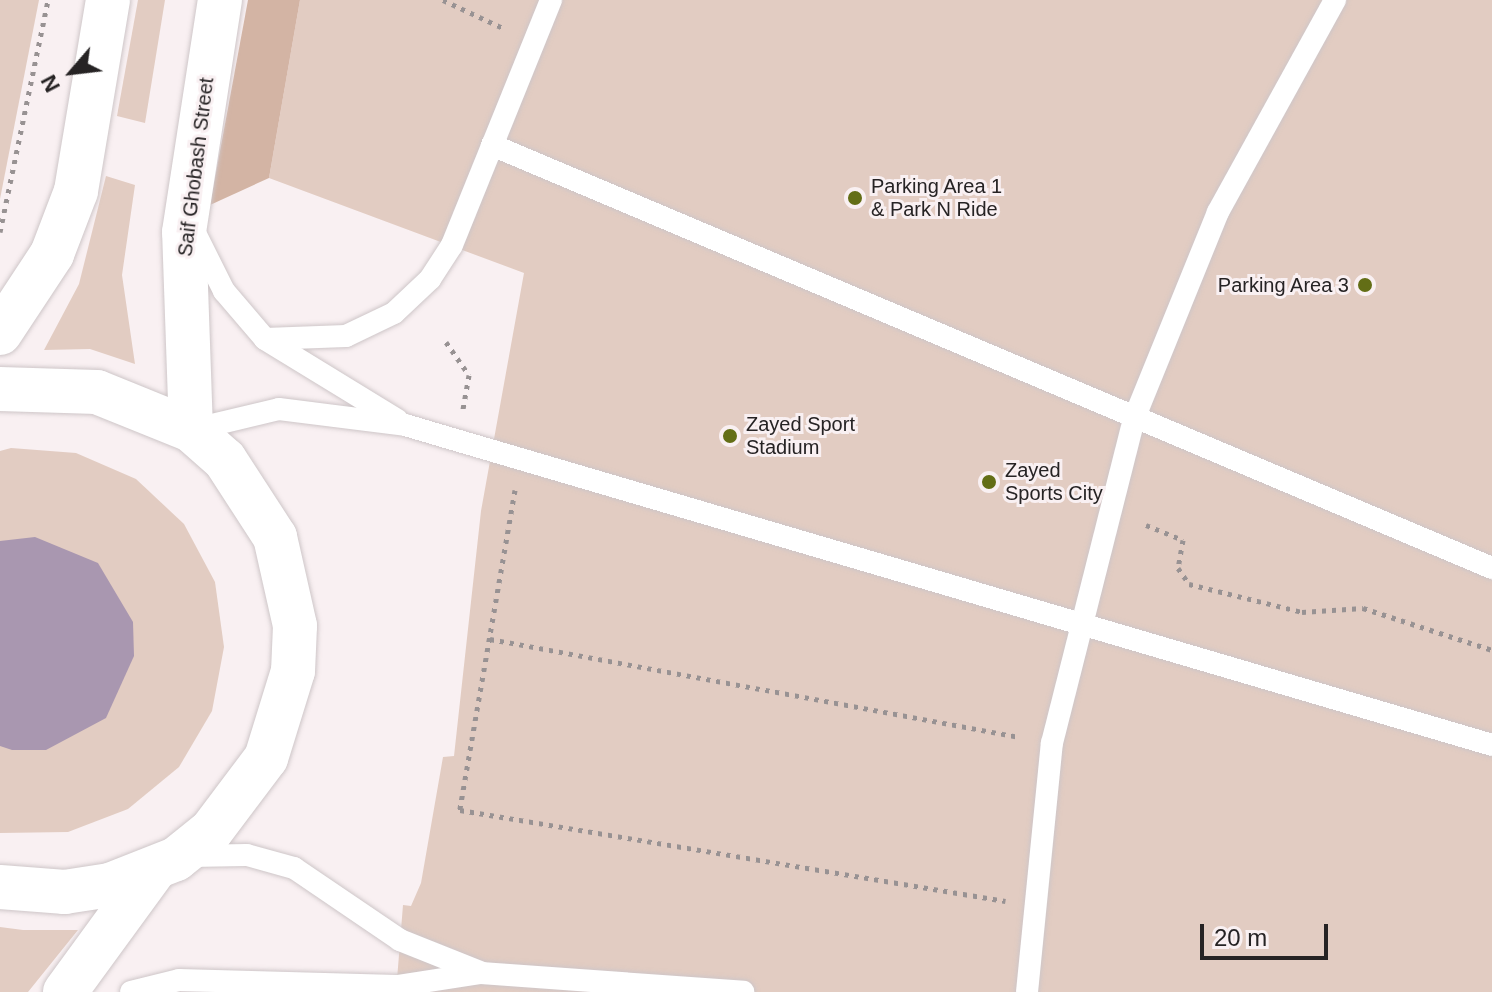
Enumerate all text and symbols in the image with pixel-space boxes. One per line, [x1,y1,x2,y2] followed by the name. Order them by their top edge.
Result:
[32,32,112,112] north arrow
[36,71,65,96] text: N
[173,76,219,258] street label: Saif Ghobash Street
[871,174,1003,221] place label: Parking Area 1 & Park N Ride
[846,189,864,207] marker: Parking Area 1 & Park N Ride
[1217,273,1349,297] place label: Parking Area 3
[1356,276,1374,294] marker: Parking Area 3
[746,412,855,459] place label: Zayed Sport Stadium
[721,427,739,445] marker: Zayed Sport Stadium
[1005,458,1103,505] place label: Zayed Sports City
[980,473,998,491] marker: Zayed Sports City
[1204,908,1332,958] scale bar
[1214,924,1267,951] text: 20 m

